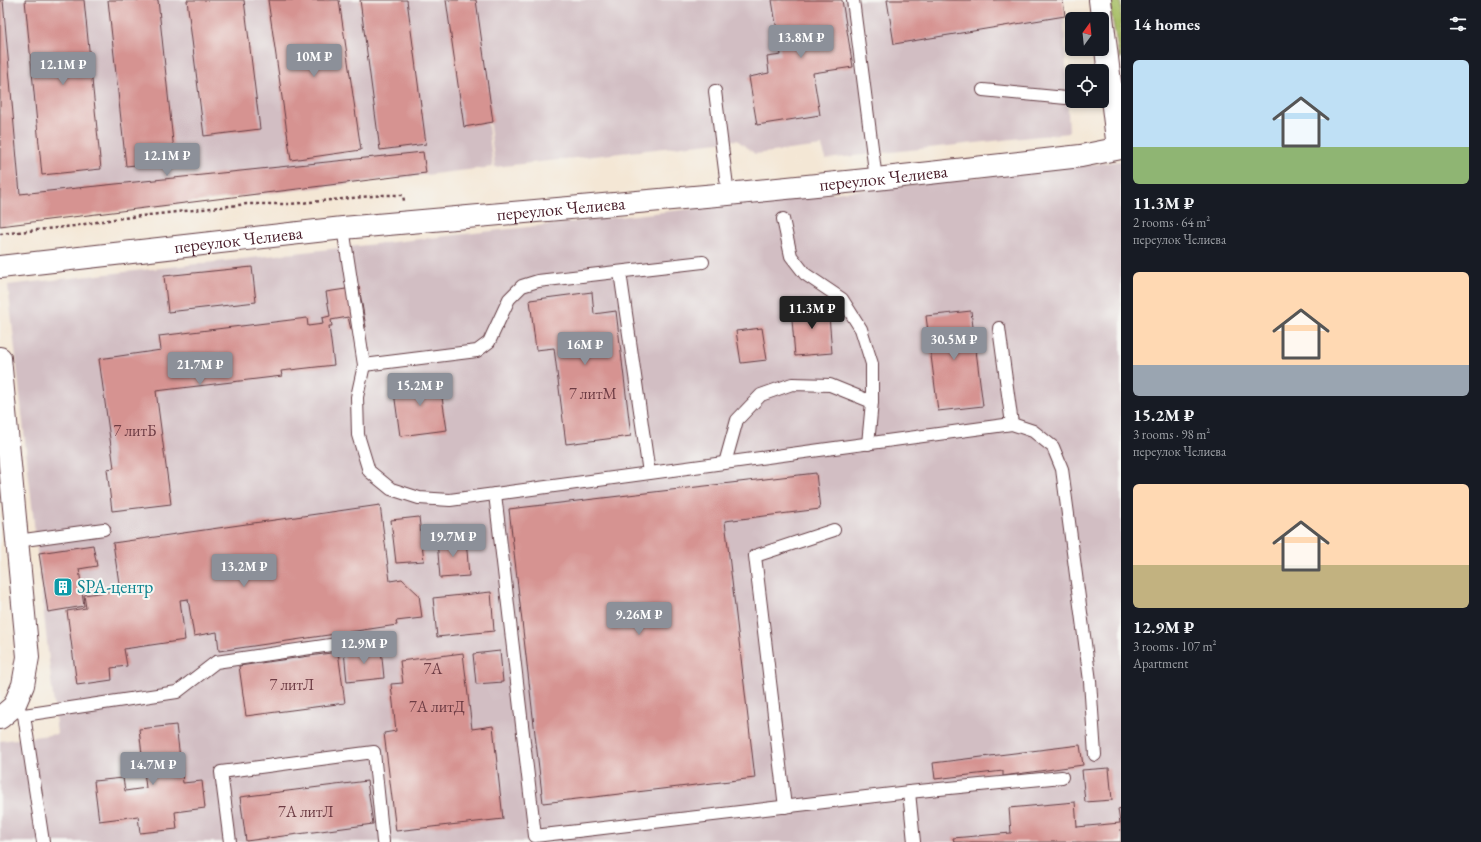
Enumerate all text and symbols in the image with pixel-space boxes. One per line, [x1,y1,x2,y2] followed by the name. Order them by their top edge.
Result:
[1065,12,1109,56] north arrow
[1065,12,1109,108] map controls
[1133,13,1200,35] text: 14 homes
[1447,13,1469,35] icon: filters
[764,25,838,59] pin: 13.8M ₽
[778,29,824,46] text: 13.8M ₽
[286,44,342,78] pin: 10M ₽
[296,48,332,65] text: 10M ₽
[26,52,100,86] pin: 12.1M ₽
[40,56,86,73] text: 12.1M ₽
[1065,64,1109,108] button: locate
[1265,86,1337,158] icon: home
[130,143,204,177] pin: 12.1M ₽
[144,147,190,164] text: 12.1M ₽
[818,159,950,196] street label: переулок Челиева
[496,191,627,225] street label: переулок Челиева
[1133,192,1194,214] text: 11.3M ₽
[1133,214,1210,231] text: 2 rooms · 64 m²
[173,221,305,258] street label: переулок Челиева
[1133,231,1226,248] text: переулок Челиева
[775,296,849,330] pin: 11.3M ₽
[1265,298,1337,370] icon: home
[789,300,835,317] text: 11.3M ₽
[917,327,991,361] pin: 30.5M ₽
[931,331,977,348] text: 30.5M ₽
[557,332,613,366] pin: 16M ₽
[567,336,603,353] text: 16M ₽
[163,352,237,386] pin: 21.7M ₽
[177,356,223,373] text: 21.7M ₽
[383,373,457,407] pin: 15.2M ₽
[397,377,443,394] text: 15.2M ₽
[569,383,617,404] house number: 7 литМ
[1133,404,1194,426] text: 15.2M ₽
[114,420,156,441] house number: 7 литБ
[1133,426,1210,443] text: 3 rooms · 98 m²
[1133,443,1226,460] text: переулок Челиева
[1265,510,1337,582] icon: home
[416,524,490,558] pin: 19.7M ₽
[430,528,476,545] text: 19.7M ₽
[207,554,281,588] pin: 13.2M ₽
[221,558,267,575] text: 13.2M ₽
[77,575,153,598] place label: SPA-центр
[52,576,74,598] building icon: SPA-центр
[602,602,676,636] pin: 9.26M ₽
[616,606,662,623] text: 9.26M ₽
[1133,616,1194,638] text: 12.9M ₽
[327,631,401,665] pin: 12.9M ₽
[341,635,387,652] text: 12.9M ₽
[1133,638,1217,655] text: 3 rooms · 107 m²
[1133,655,1188,672] text: Apartment
[424,658,443,679] house number: 7А
[270,674,314,695] house number: 7 литЛ
[409,696,465,717] house number: 7А литД
[116,752,190,786] pin: 14.7M ₽
[130,756,176,773] text: 14.7M ₽
[278,801,334,822] house number: 7А литЛ

